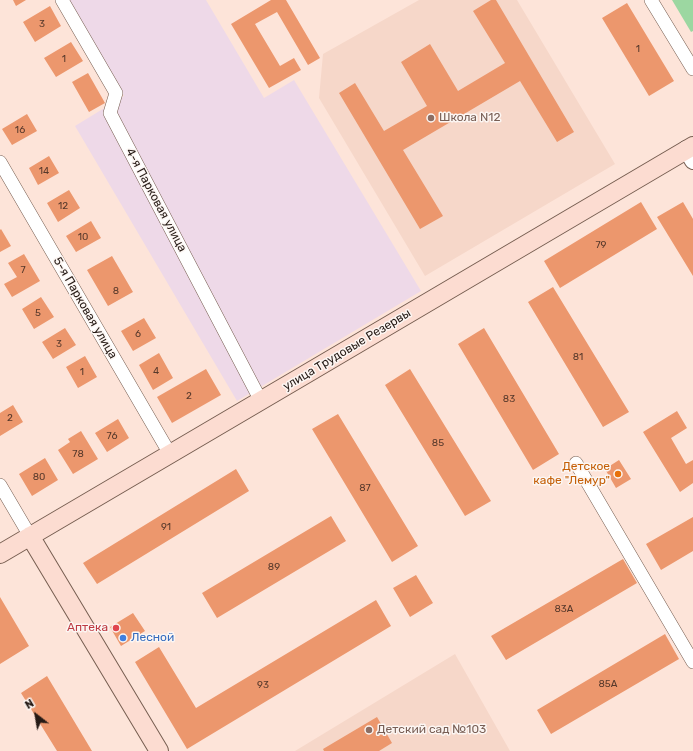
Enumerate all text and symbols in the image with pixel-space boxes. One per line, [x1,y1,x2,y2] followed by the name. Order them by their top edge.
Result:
[39,18,45,30] house number: 3
[636,43,640,55] house number: 1
[62,53,66,65] house number: 1
[439,111,500,125] place label: Школа N12
[426,113,436,123] marker: Школа N12
[15,124,25,136] house number: 16
[123,146,189,254] street label: 4-я Парковая улица
[39,165,49,177] house number: 14
[58,200,68,212] house number: 12
[78,231,88,243] house number: 10
[595,239,607,251] house number: 79
[50,255,120,361] street label: 5-я Парковая улица
[20,264,26,276] house number: 7
[113,285,119,297] house number: 8
[280,306,414,394] street label: улица Трудовые Резервы
[35,307,41,319] house number: 5
[135,328,141,340] house number: 6
[56,338,62,350] house number: 3
[573,351,583,363] house number: 81
[153,365,159,377] house number: 4
[80,366,84,378] house number: 1
[186,390,192,402] house number: 2
[503,393,515,405] house number: 83
[7,412,13,424] house number: 2
[107,430,117,442] house number: 76
[432,437,444,449] house number: 85
[72,448,84,460] house number: 78
[533,460,610,488] place label: Детское кафе "Лемур"
[613,469,623,479] marker: Детское кафе "Лемур"
[33,471,45,483] house number: 80
[359,482,371,494] house number: 87
[161,521,171,533] house number: 91
[268,561,280,573] house number: 89
[554,603,574,615] house number: 83А
[67,621,108,635] place label: Аптека
[111,623,121,633] marker: Аптека
[131,631,174,645] place label: Лесной
[118,633,128,643] marker: Лесной
[599,678,617,690] house number: 85А
[257,679,269,691] house number: 93
[16,695,56,735] north arrow
[23,697,36,712] text: N
[377,723,486,737] place label: Детский сад №103
[364,725,374,735] marker: Детский сад №103

